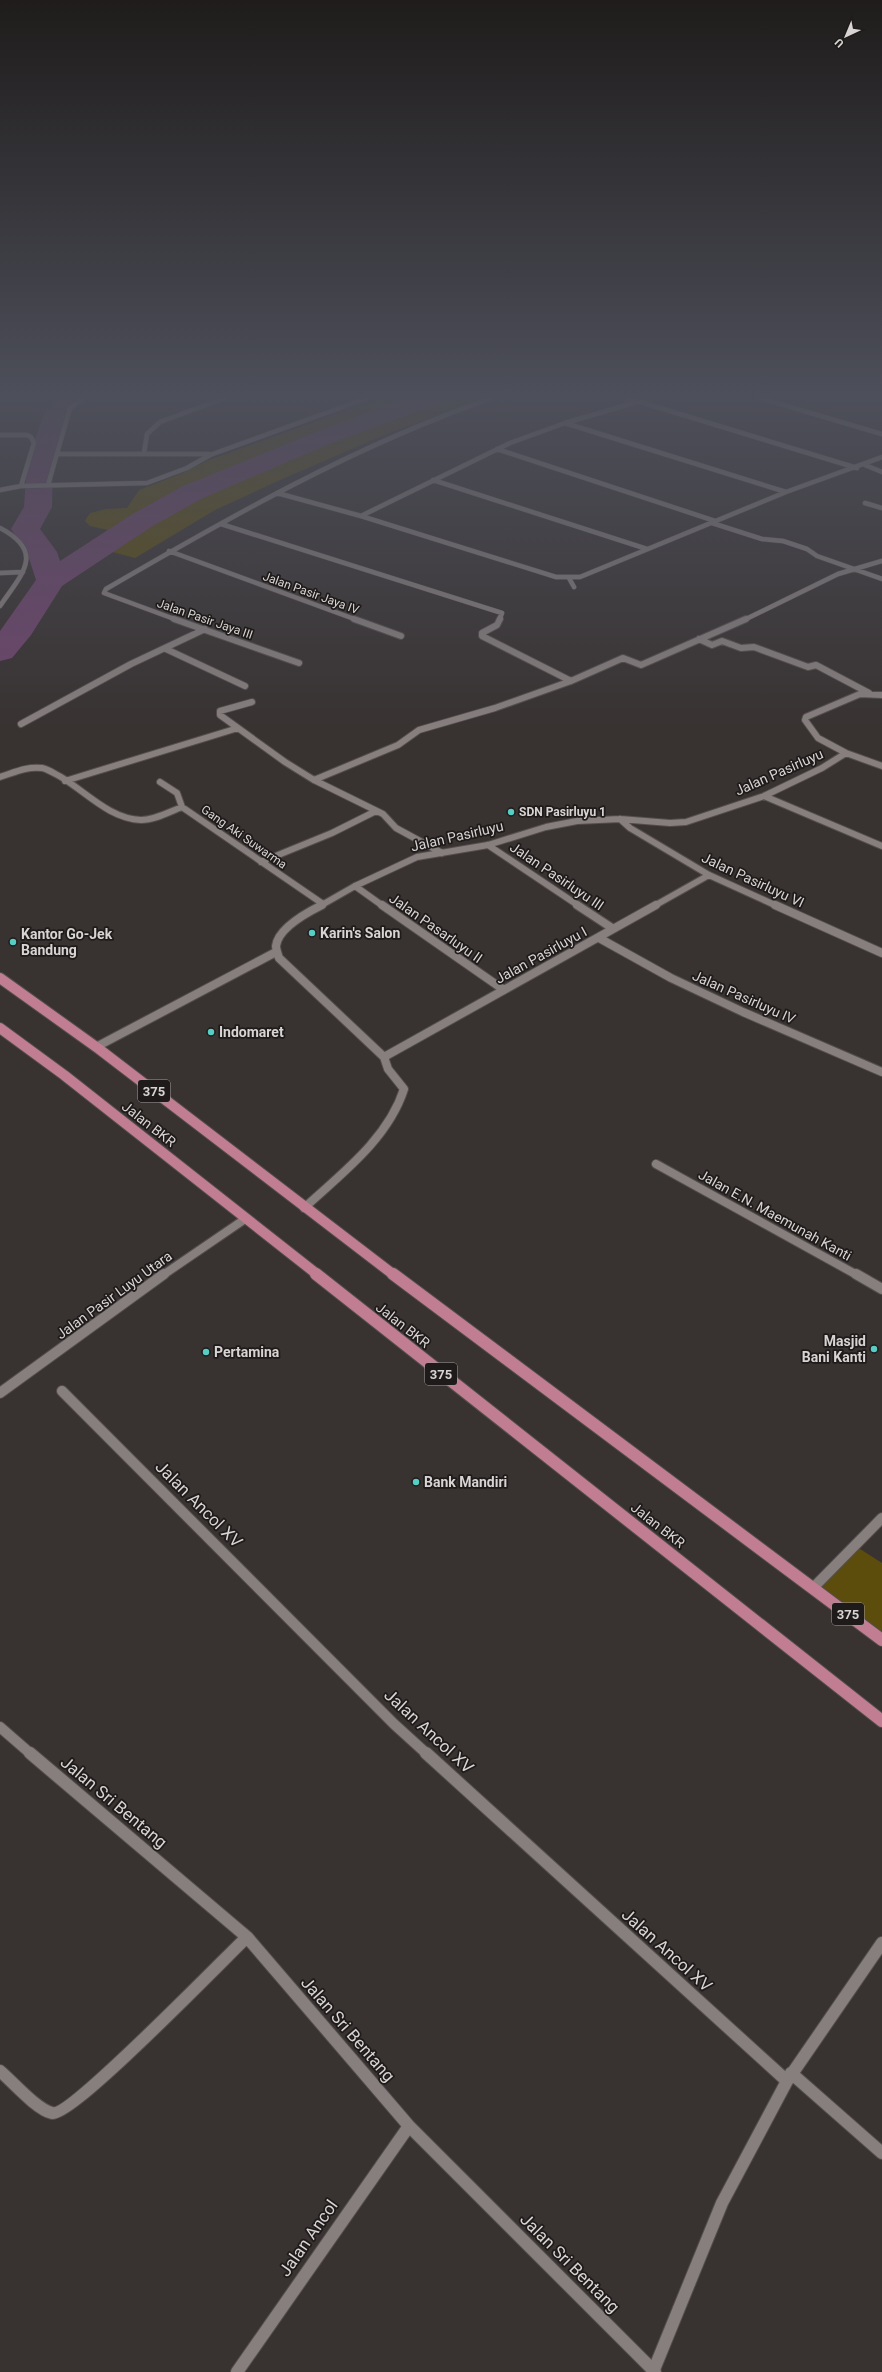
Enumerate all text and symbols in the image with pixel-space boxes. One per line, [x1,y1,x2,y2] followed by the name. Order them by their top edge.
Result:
[826,16,866,56] north arrow
[832,36,847,50] text: U
[261,569,361,617] street label: Jalan Pasir Jaya IV
[155,596,255,642] street label: Jalan Pasir Jaya III
[732,745,826,799] street label: Jalan Pasirluyu
[199,802,289,872] street label: Gang Aki Suwarma
[519,805,606,819] place label: SDN Pasirluyu 1
[506,807,516,817] marker: SDN Pasirluyu 1
[409,818,505,854] street label: Jalan Pasirluyu
[507,839,607,913] street label: Jalan Pasirluyu III
[699,849,807,911] street label: Jalan Pasirluyu VI
[386,890,486,966] street label: Jalan Pasarluyu II
[492,923,590,987] street label: Jalan Pasirluyu I
[320,925,401,941] place label: Karin's Salon
[21,926,113,958] place label: Kantor Go-Jek Bandung
[307,928,317,938] marker: Karin's Salon
[8,937,18,947] marker: Kantor Go-Jek Bandung
[690,967,798,1027] street label: Jalan Pasirluyu IV
[219,1024,284,1040] place label: Indomaret
[206,1027,216,1037] marker: Indomaret
[138,1080,170,1102] road number: 375
[119,1098,179,1150] street label: Jalan BKR
[696,1166,854,1264] street label: Jalan E.N. Maemunah Kanti
[53,1248,175,1342] street label: Jalan Pasir Luyu Utara
[373,1299,433,1351] street label: Jalan BKR
[802,1333,866,1365] place label: Masjid Bani Kanti
[214,1344,280,1360] place label: Pertamina
[869,1344,879,1354] marker: Masjid Bani Kanti
[201,1347,211,1357] marker: Pertamina
[425,1363,457,1385] road number: 375
[151,1456,247,1552] street label: Jalan Ancol XV
[424,1474,507,1490] place label: Bank Mandiri
[411,1477,421,1487] marker: Bank Mandiri
[628,1499,688,1551] street label: Jalan BKR
[832,1603,864,1625] road number: 375
[380,1685,478,1778] street label: Jalan Ancol XV
[57,1752,171,1852] street label: Jalan Sri Bentang
[618,1904,716,1996] street label: Jalan Ancol XV
[297,1972,399,2086] street label: Jalan Sri Bentang
[274,2196,342,2280] street label: Jalan Ancol
[516,2209,624,2317] street label: Jalan Sri Bentang

